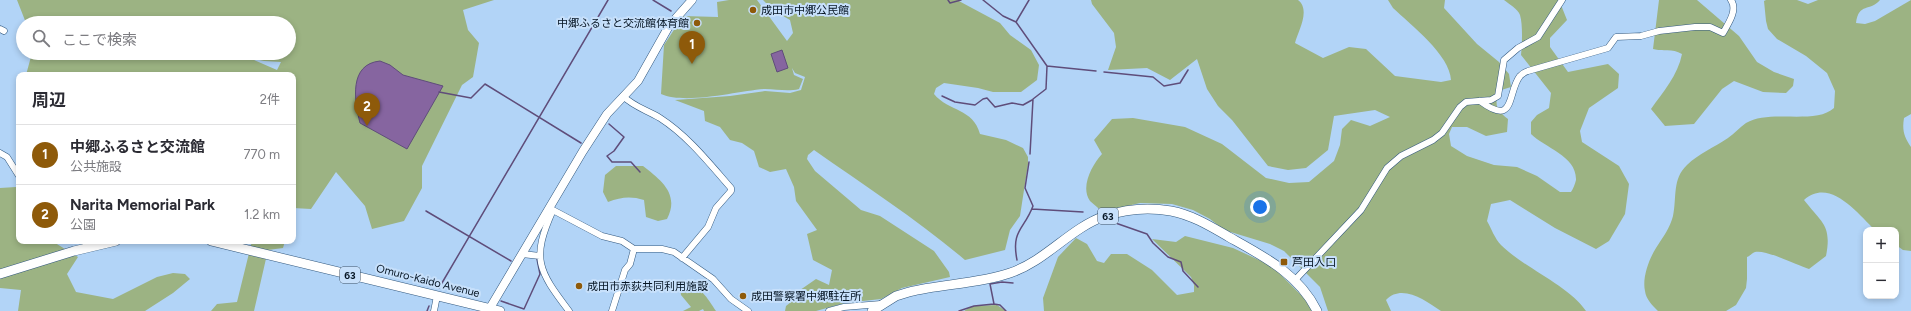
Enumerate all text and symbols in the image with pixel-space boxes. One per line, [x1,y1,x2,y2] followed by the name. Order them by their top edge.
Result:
[761,4,849,17] place label: 成田市中郷公民館
[748,5,758,15] marker: 成田市中郷公民館
[16,16,296,60] search box
[557,17,689,30] place label: 中郷ふるさと交流館体育館
[692,18,702,28] marker: 中郷ふるさと交流館体育館
[30,27,52,49] icon: search
[62,31,137,49] text: ここで検索
[679,31,705,64] pin: 1
[32,90,66,110] text: 周辺
[260,92,280,107] text: 2件
[354,93,380,126] pin: 2
[70,138,205,156] text: 中郷ふるさと交流館
[42,147,48,162] text: 1
[243,147,280,162] text: 770 m
[70,159,122,174] text: 公共施設
[70,196,215,214] text: Narita Memorial Park
[1250,197,1270,217] your location
[41,207,49,222] text: 2
[244,207,280,222] text: 1.2 km
[1098,208,1118,224] road number: 63
[70,217,96,232] text: 公園
[1863,227,1899,299] map controls
[1863,227,1899,263] button: +
[1292,256,1336,269] place label: 芦田入口
[1279,257,1289,267] marker: 芦田入口
[375,262,481,300] street label: Omuro-Kaido Avenue
[1863,263,1899,299] button: −
[340,267,360,283] road number: 63
[587,280,708,293] place label: 成田市赤荻共同利用施設
[574,281,584,291] marker: 成田市赤荻共同利用施設
[751,290,862,303] place label: 成田警察署中郷駐在所
[738,291,748,301] marker: 成田警察署中郷駐在所

